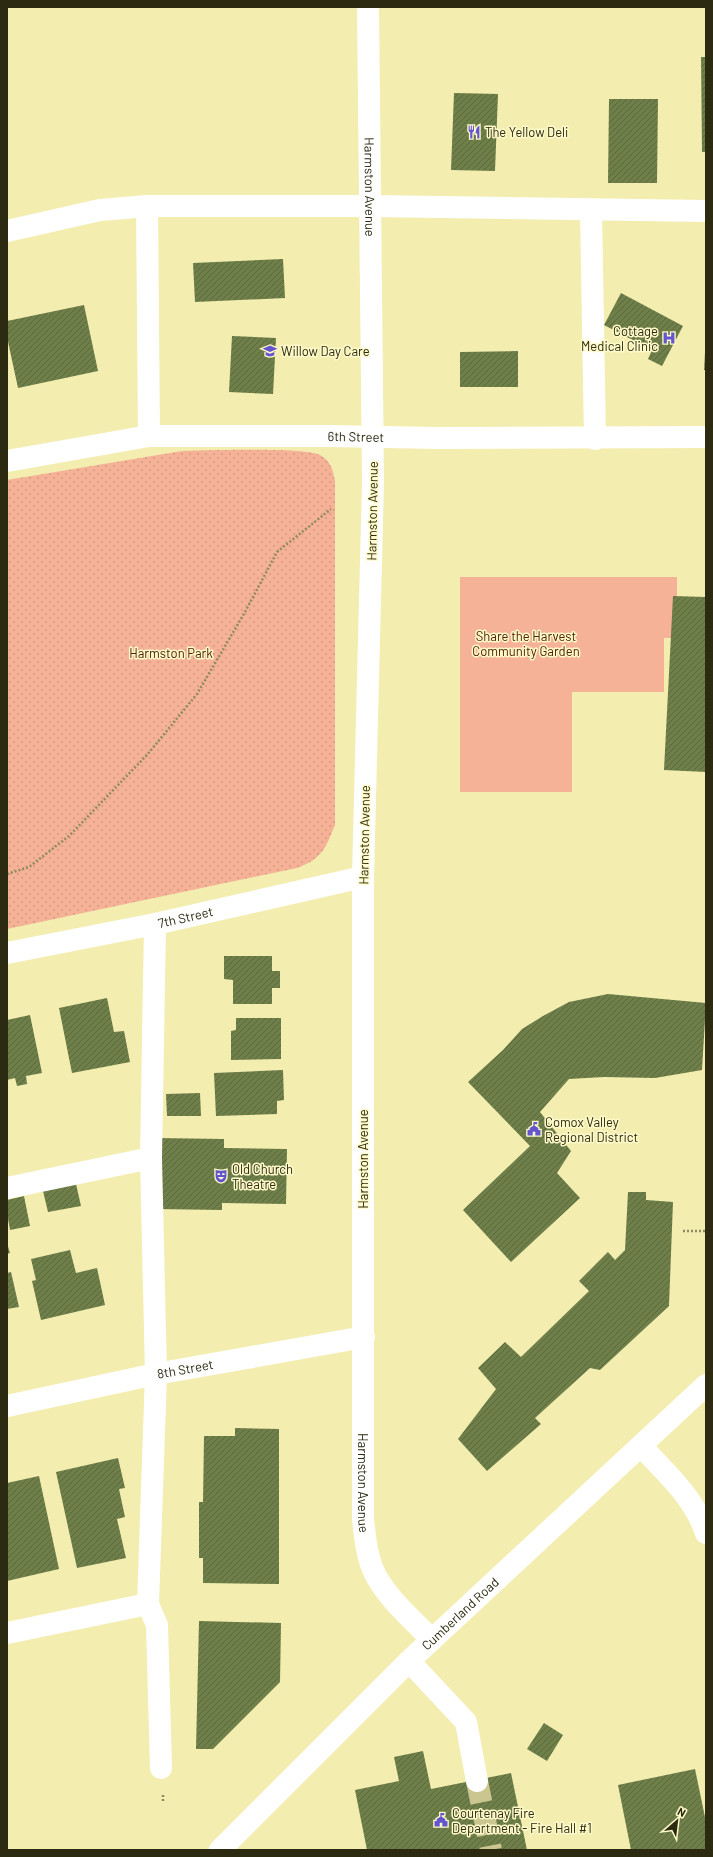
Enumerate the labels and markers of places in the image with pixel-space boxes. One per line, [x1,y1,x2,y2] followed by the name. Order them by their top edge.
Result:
[466,124,482,140] restaurant icon: The Yellow Deli
[485,124,568,140] place label: The Yellow Deli
[581,323,658,354] place label: Cottage Medical Clinic
[661,330,677,346] hospital icon: Cottage Medical Clinic
[262,343,278,359] school or university icon: Willow Day Care
[281,343,370,359] place label: Willow Day Care
[545,1114,638,1145] place label: Comox Valley Regional District
[526,1121,542,1137] public building icon: Comox Valley Regional District
[232,1161,293,1192] place label: Old Church Theatre
[213,1168,229,1184] theatre icon: Old Church Theatre
[452,1805,592,1836] place label: Courtenay Fire Department - Fire Hall #1
[433,1812,449,1828] public building icon: Courtenay Fire Department - Fire Hall #1

